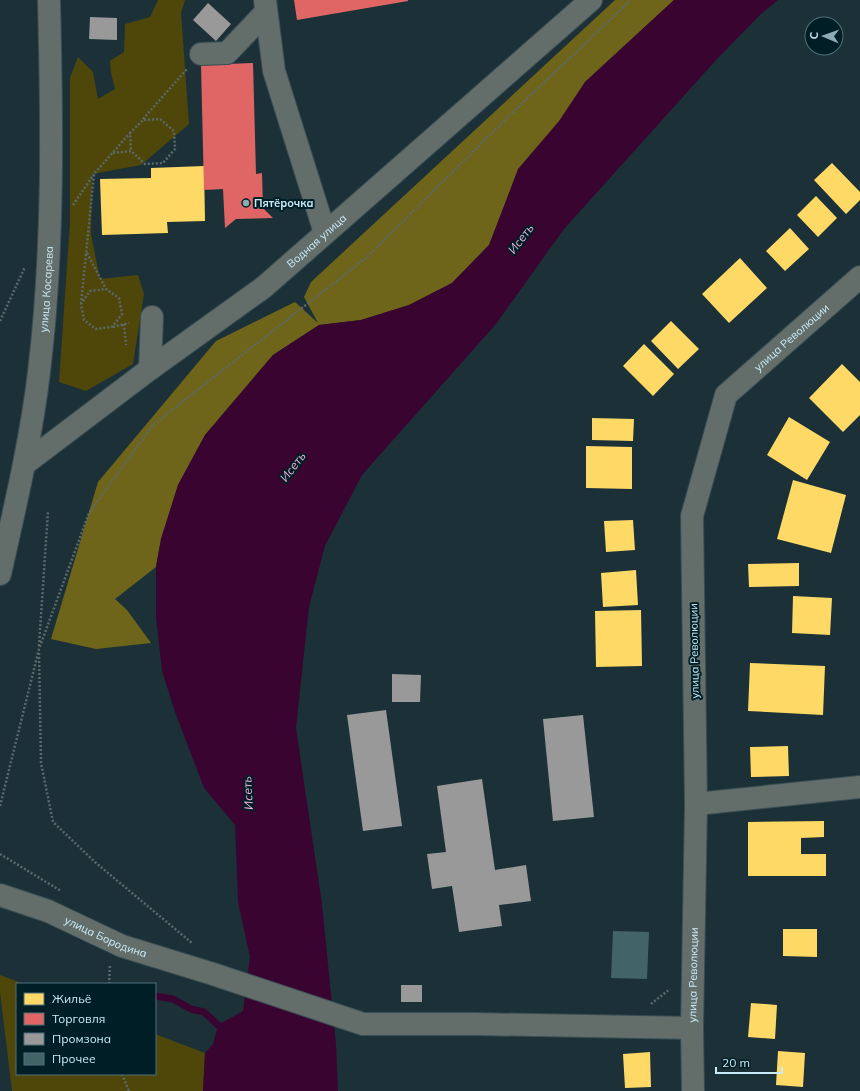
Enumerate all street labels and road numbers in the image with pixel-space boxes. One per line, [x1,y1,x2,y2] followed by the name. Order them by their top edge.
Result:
[284,211,349,271] street label: Водная улица
[36,246,56,333] street label: улица Косарева
[751,301,832,374] street label: улица Революции
[686,603,702,699] street label: улица Революции
[62,913,149,960] street label: улица Бородина
[685,927,701,1023] street label: улица Революции

